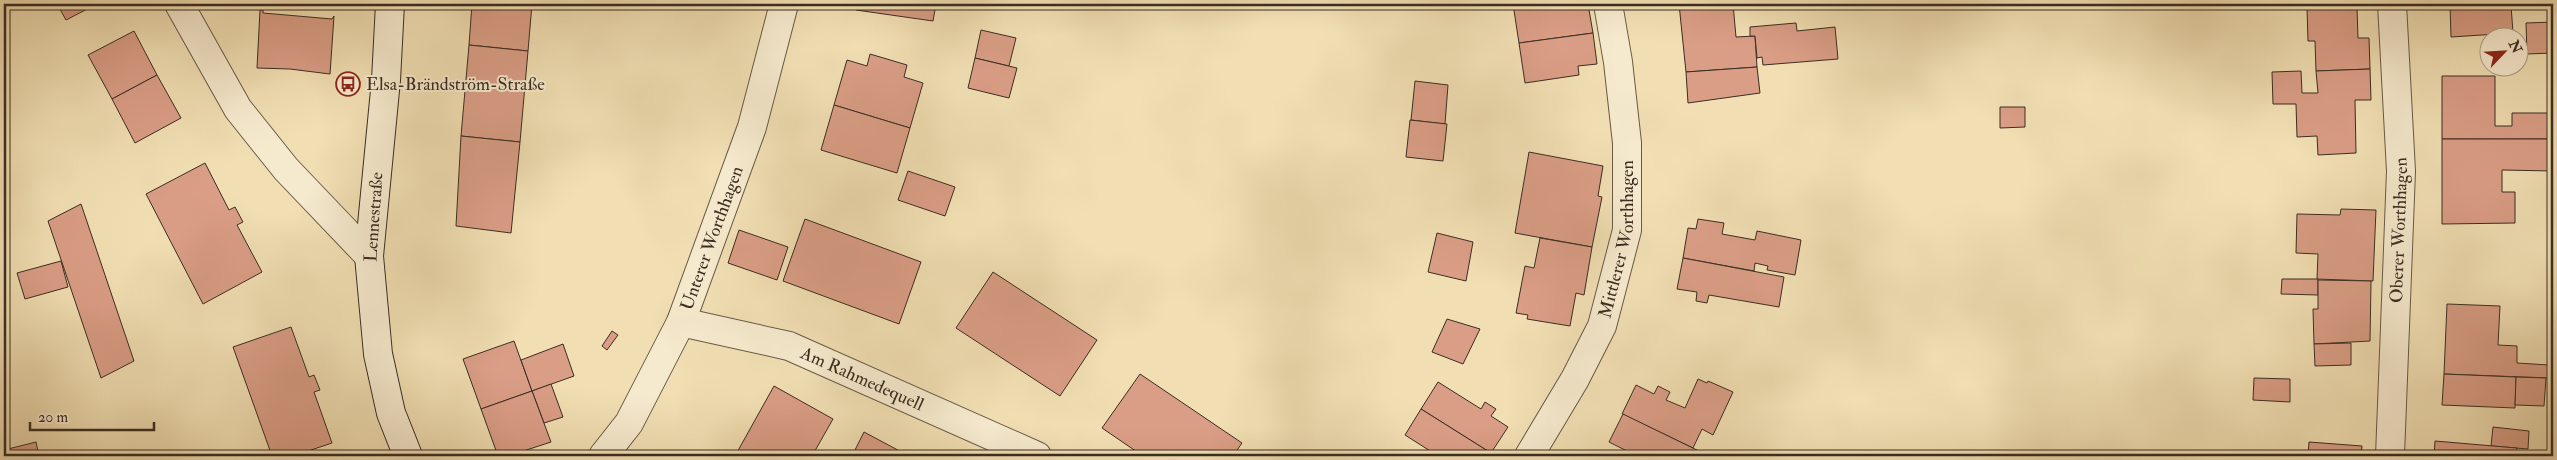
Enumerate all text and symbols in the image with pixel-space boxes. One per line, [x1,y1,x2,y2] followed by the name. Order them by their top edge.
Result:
[2480,28,2530,78] north arrow
[2505,37,2526,56] text: N
[335,71,361,97] bus stop icon: Elsa-Brändström-Straße
[366,73,545,96] place label: Elsa-Brändström-Straße
[2384,157,2413,303] street label: Oberer Worthhagen
[1593,160,1639,321] street label: Mittlerer Worthhagen
[675,163,748,313] street label: Unterer Worthhagen
[359,171,389,263] street label: Lennestraße
[796,341,928,416] street label: Am Rahmedequell
[30,400,154,432] scale bar
[38,408,68,427] text: 20 m

